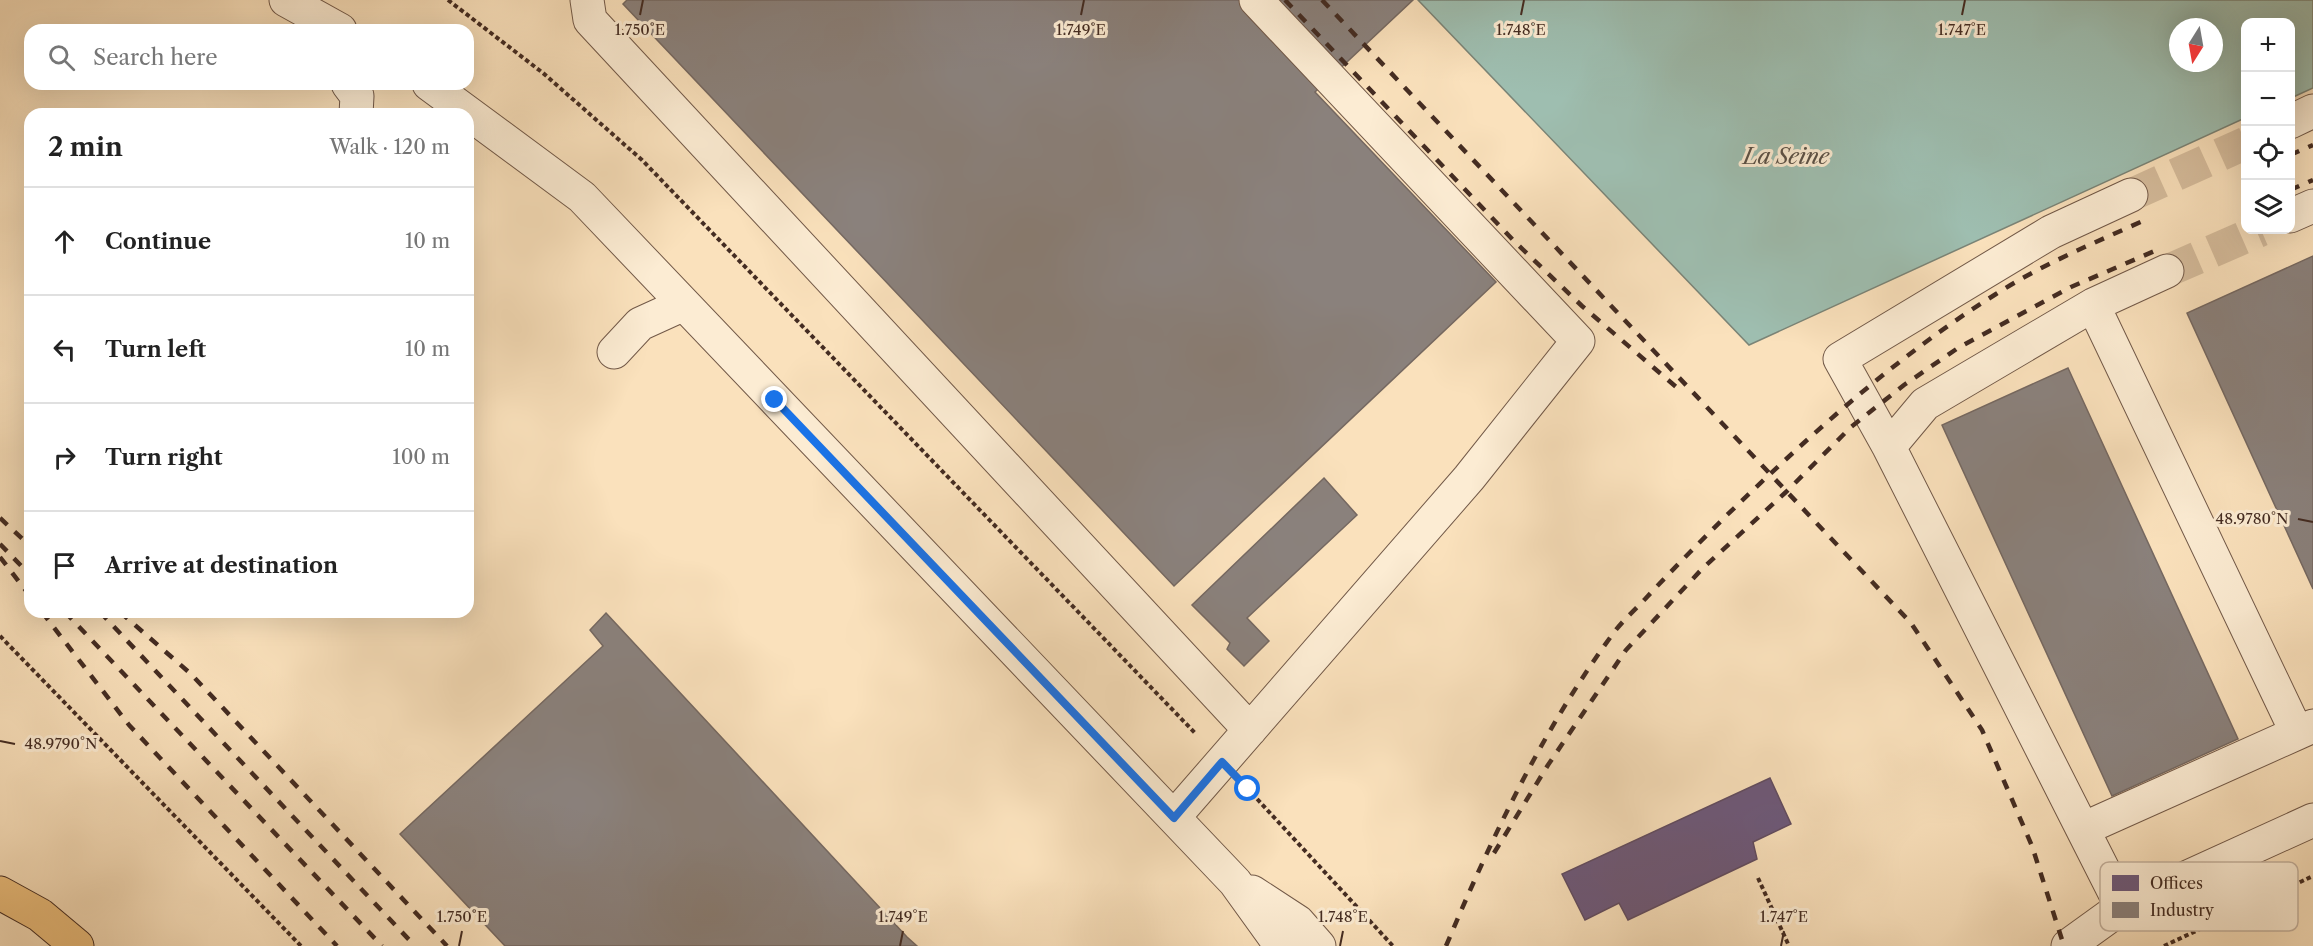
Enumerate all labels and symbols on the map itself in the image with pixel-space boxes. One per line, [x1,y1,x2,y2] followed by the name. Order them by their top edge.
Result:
[2169,18,2223,72] north arrow
[615,20,665,39] text: 1.750°E
[1056,20,1106,39] text: 1.749°E
[1496,20,1546,39] text: 1.748°E
[1938,20,1986,39] text: 1.747°E
[1741,143,1830,170] water label: La Seine
[761,386,787,412] route end
[2215,509,2289,528] text: 48.9780°N
[25,734,97,753] text: 48.9790°N
[1234,775,1260,801] route start
[2100,862,2298,931] legend
[2150,873,2203,893] text: Offices
[2150,900,2215,920] text: Industry
[437,907,487,926] text: 1.750°E
[878,907,928,926] text: 1.749°E
[1318,907,1368,926] text: 1.748°E
[1760,907,1808,926] text: 1.747°E

